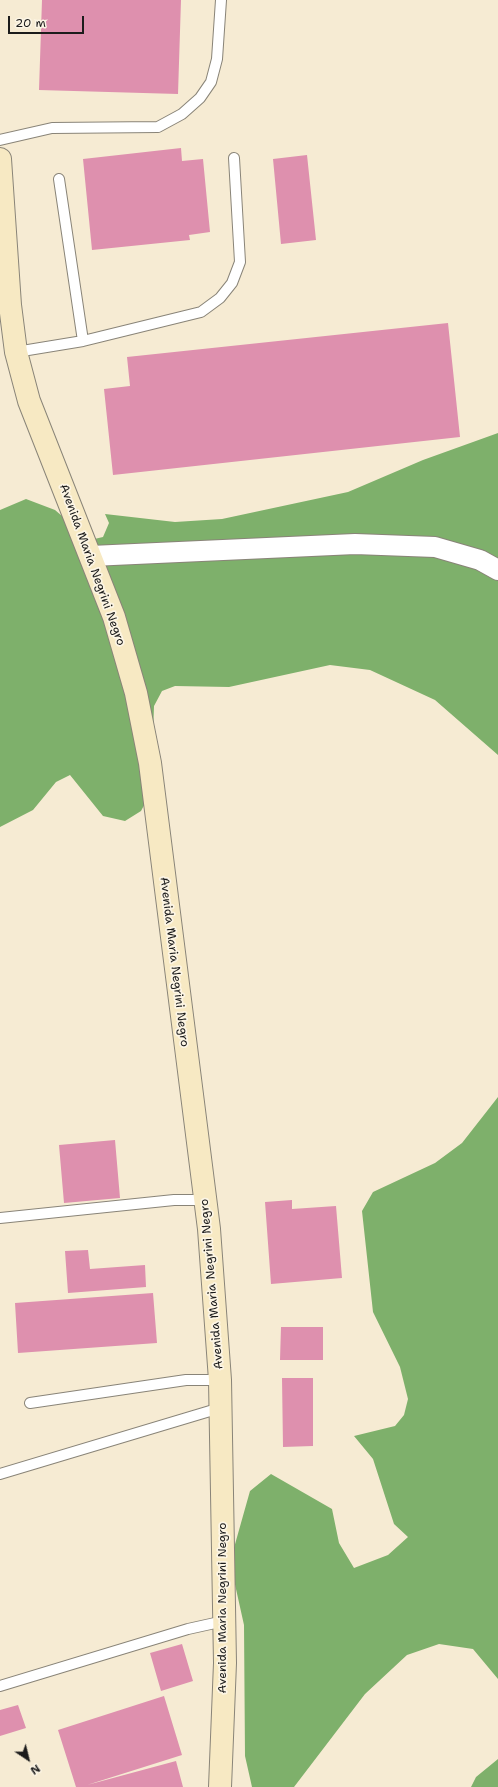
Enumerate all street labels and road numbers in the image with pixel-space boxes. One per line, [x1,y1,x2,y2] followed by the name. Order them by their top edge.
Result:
[56,482,128,648] street label: Avenida Maria Negrini Negro
[156,876,192,1048] street label: Avenida Maria Negrini Negro
[197,1198,227,1370] street label: Avenida Maria Negrini Negro
[216,1522,230,1694] street label: Avenida Maria Negrini Negro

